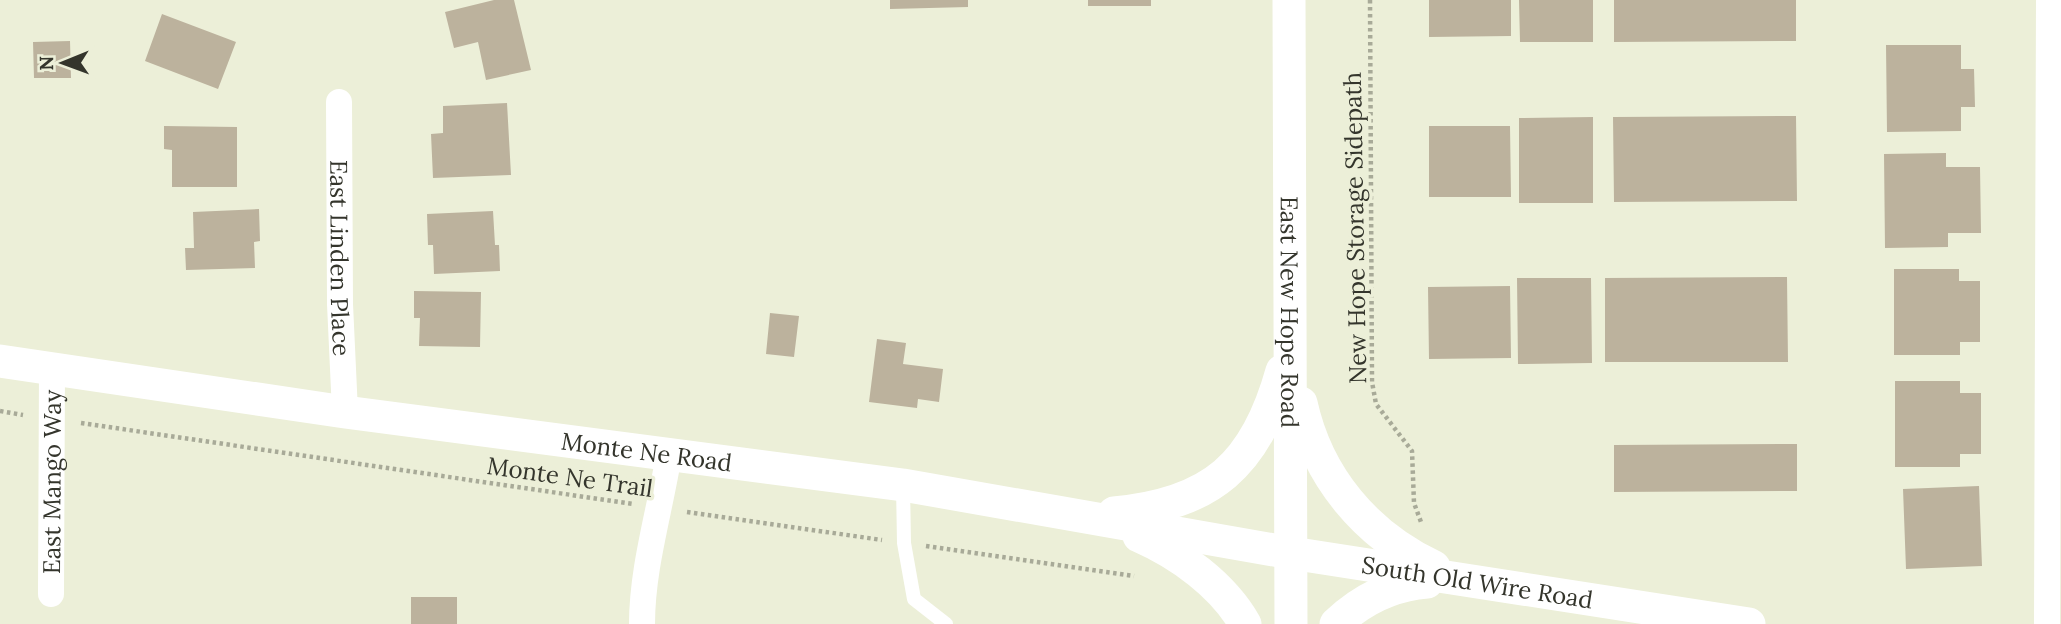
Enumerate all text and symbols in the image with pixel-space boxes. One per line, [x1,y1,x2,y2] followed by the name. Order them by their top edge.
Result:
[28,28,98,98] north arrow
[34,55,58,71] text: N
[1337,72,1373,384] street label: New Hope Storage Sidepath
[324,160,358,357] street label: East Linden Place
[1274,196,1306,428] street label: East New Hope Road
[36,389,67,574] street label: East Mango Way
[559,425,734,478] street label: Monte Ne Road
[485,450,655,504] street label: Monte Ne Trail
[1359,549,1595,615] street label: South Old Wire Road

